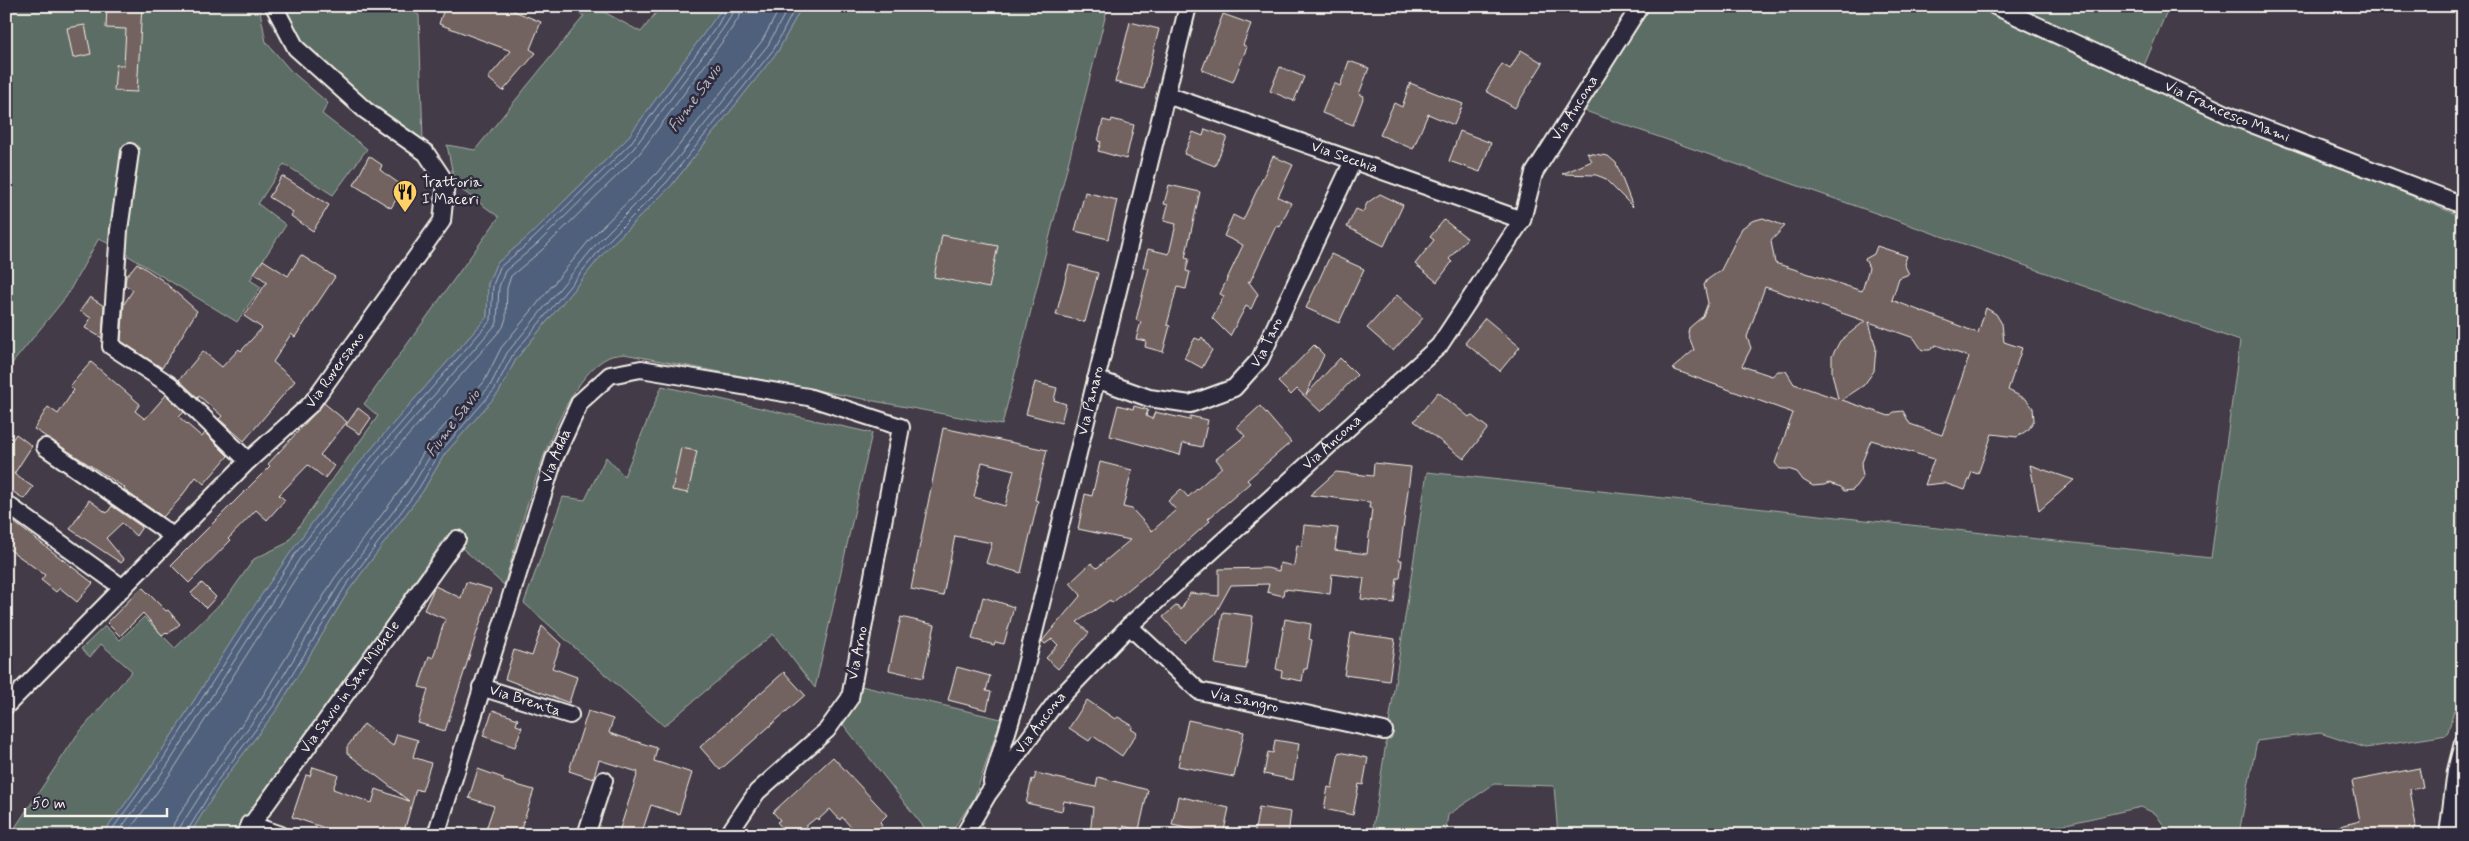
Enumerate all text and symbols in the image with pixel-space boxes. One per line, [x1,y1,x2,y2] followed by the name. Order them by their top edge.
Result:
[663,59,727,136] water label: Fiume Savio
[1547,72,1603,145] street label: Via Ancona
[2161,76,2292,148] street label: Via Francesco Mami
[1308,136,1380,178] street label: Via Secchia
[422,173,483,210] place label: Trattoria I Maceri
[392,179,418,213] restaurant icon: Trattoria I Maceri
[1246,314,1288,373] street label: Via Taro
[301,328,370,412] street label: Via Roversano
[1073,364,1109,437] street label: Via Panaro
[421,384,486,461] water label: Fiume Savio
[1298,410,1366,475] street label: Via Ancona
[537,425,577,485] street label: Via Adda
[296,617,405,758] street label: Via Savio in San Michele
[843,624,873,682] street label: Via Arno
[487,680,563,722] street label: Via Brenta
[1208,684,1281,718] street label: Via Sangro
[1011,687,1071,758] street label: Via Ancona
[25,786,168,818] scale bar
[32,794,66,814] text: 50 m

